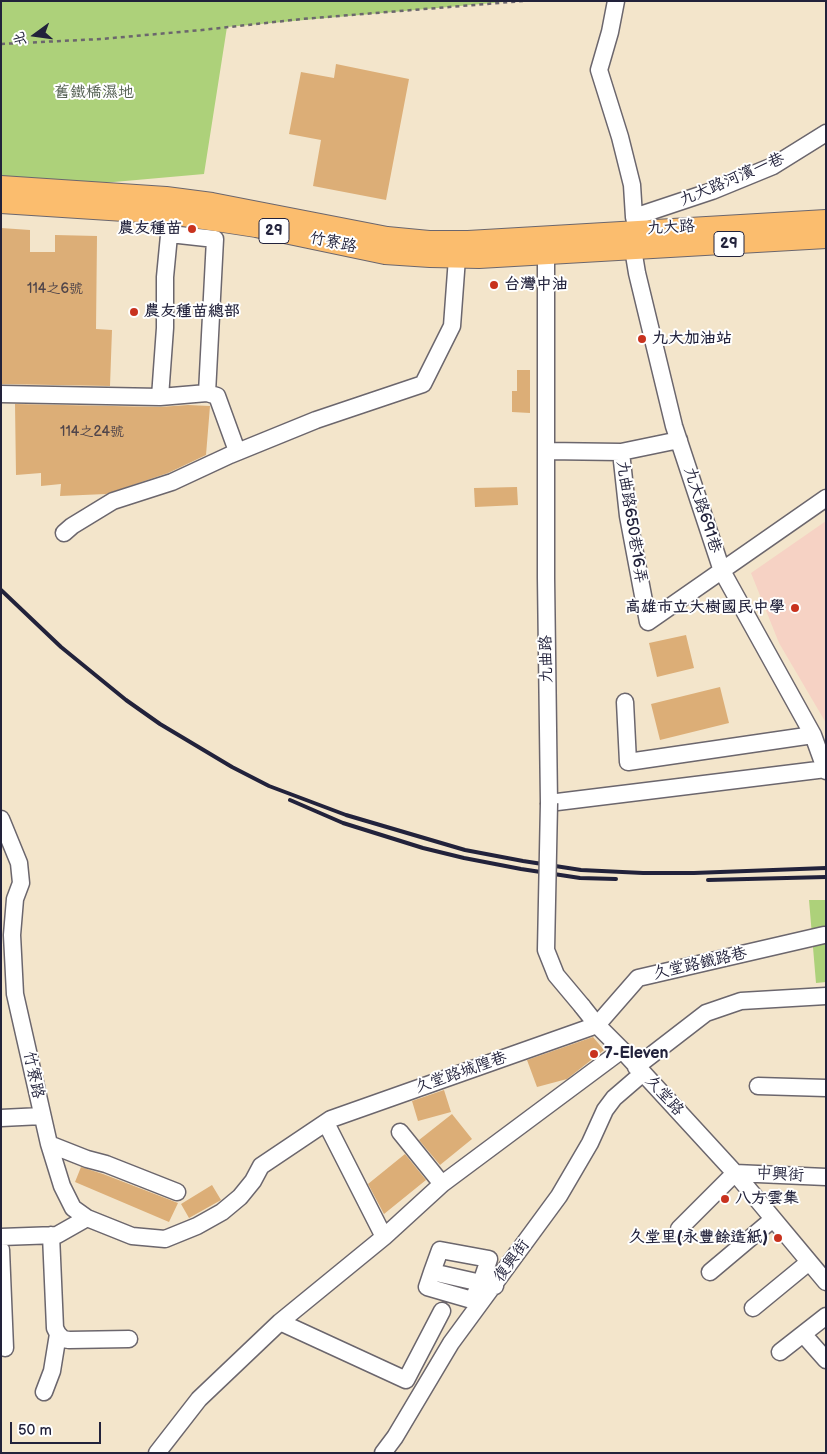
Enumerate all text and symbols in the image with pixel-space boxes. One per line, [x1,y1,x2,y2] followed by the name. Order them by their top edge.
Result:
[10,10,60,60] north arrow
[10,30,30,48] text: 北
[54,83,134,103] park label: 舊鐵橋濕地
[677,149,787,211] street label: 九大路河濱一巷
[647,217,695,239] street label: 九大路
[259,218,289,244] road number: 29
[118,219,182,239] place label: 農友種苗
[186,223,198,235] marker: 農友種苗
[308,229,358,257] street label: 竹寮路
[714,232,744,256] road number: 29
[504,275,568,295] place label: 台灣中油
[488,279,500,291] marker: 台灣中油
[27,281,83,297] house number: 114之6號
[144,302,240,322] place label: 農友種苗總部
[128,306,140,318] marker: 農友種苗總部
[652,329,732,349] place label: 九大加油站
[636,333,648,345] marker: 九大加油站
[60,424,124,440] house number: 114之24號
[612,459,650,585] street label: 九曲路650巷16弄
[679,465,725,555] street label: 九大路691巷
[625,598,785,618] place label: 高雄市立大樹國民中學
[789,602,801,614] marker: 高雄市立大樹國民中學
[537,635,557,683] street label: 九曲路
[651,944,749,984] street label: 久堂路鐵路巷
[604,1044,668,1064] place label: 7-Eleven
[412,1048,510,1098] street label: 久堂路城隍巷
[588,1048,600,1060] marker: 7-Eleven
[19,1050,47,1100] street label: 竹寮路
[641,1072,687,1120] street label: 久堂路
[756,1164,804,1186] street label: 中興街
[735,1189,799,1209] place label: 八方雲集
[719,1193,731,1205] marker: 八方雲集
[629,1228,768,1248] place label: 久堂里(永豐餘造紙)
[772,1232,784,1244] marker: 久堂里(永豐餘造紙)
[490,1236,534,1286] street label: 復興街
[12,1412,104,1444] scale bar
[18,1421,52,1440] text: 50 m

